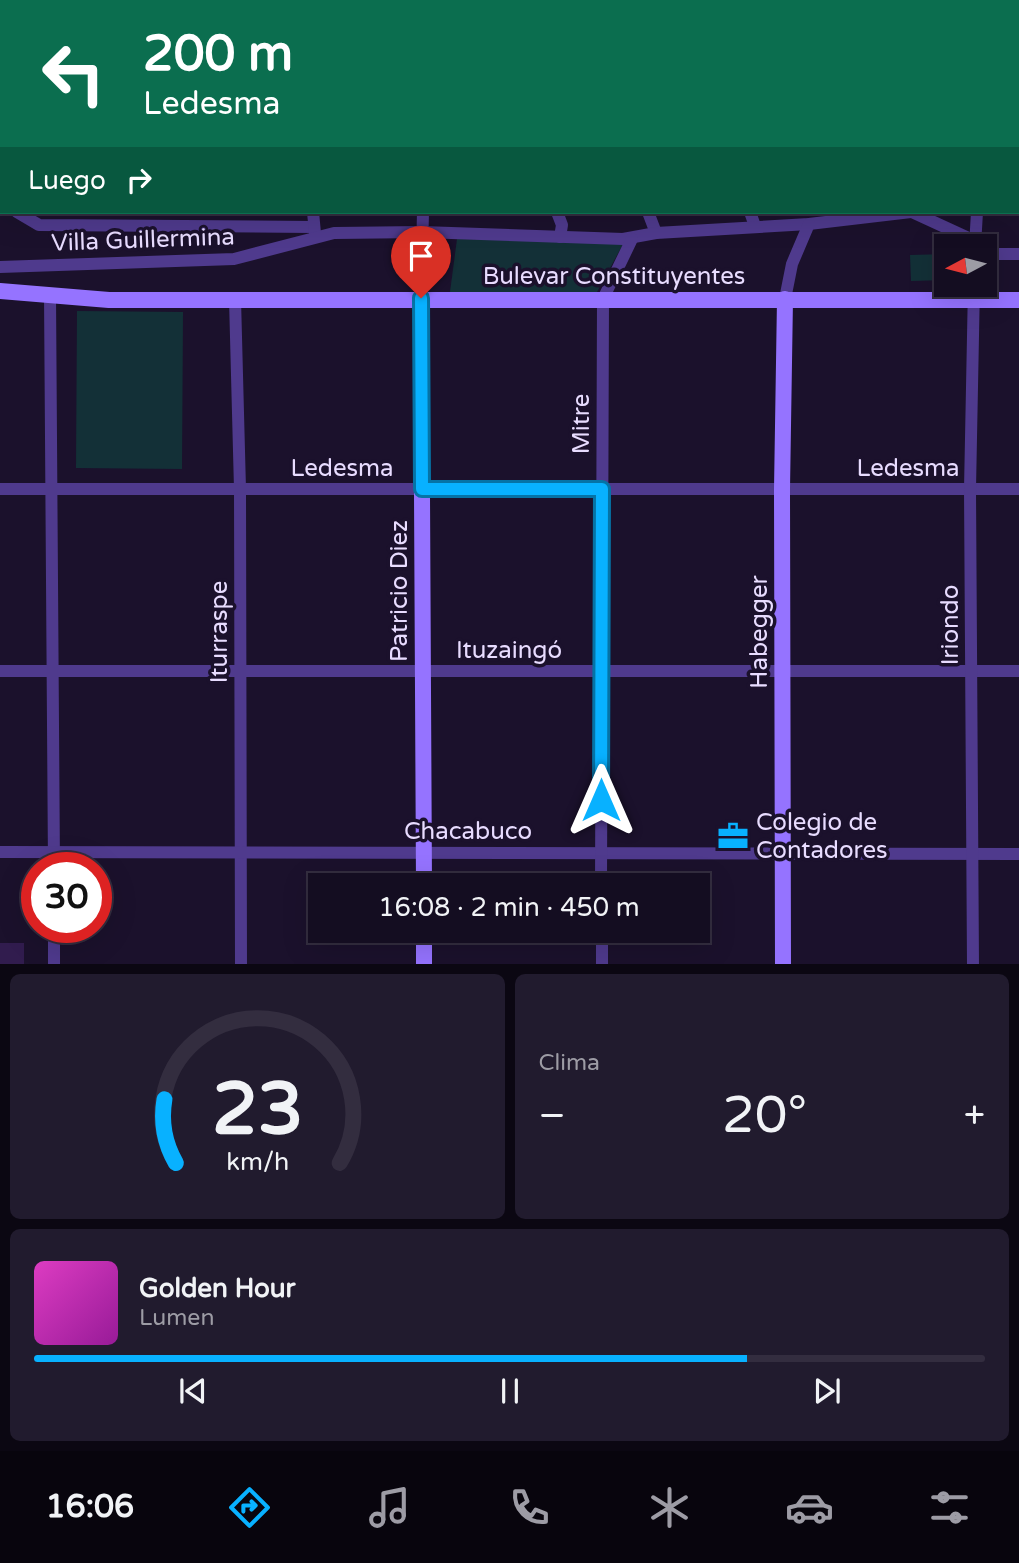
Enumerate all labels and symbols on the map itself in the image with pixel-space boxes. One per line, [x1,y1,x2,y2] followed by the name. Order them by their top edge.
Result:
[51,222,235,258] street label: Villa Guillermina
[391,226,451,298] pin
[934,234,998,298] north arrow
[483,262,745,291] street label: Bulevar Constituyentes
[567,394,596,454] street label: Mitre
[290,454,394,483] street label: Ledesma
[856,454,960,483] street label: Ledesma
[385,520,414,662] street label: Patricio Diez
[745,574,774,689] street label: Habegger
[205,581,234,683] street label: Iturraspe
[936,585,965,665] street label: Iriondo
[456,636,562,665] street label: Ituzaingó
[564,763,638,837] position arrow
[756,808,888,865] place label: Colegio de Contadores
[404,817,532,846] street label: Chacabuco
[716,819,750,853] office icon: Colegio de Contadores
[21,852,112,943] speed limit sign: 30

